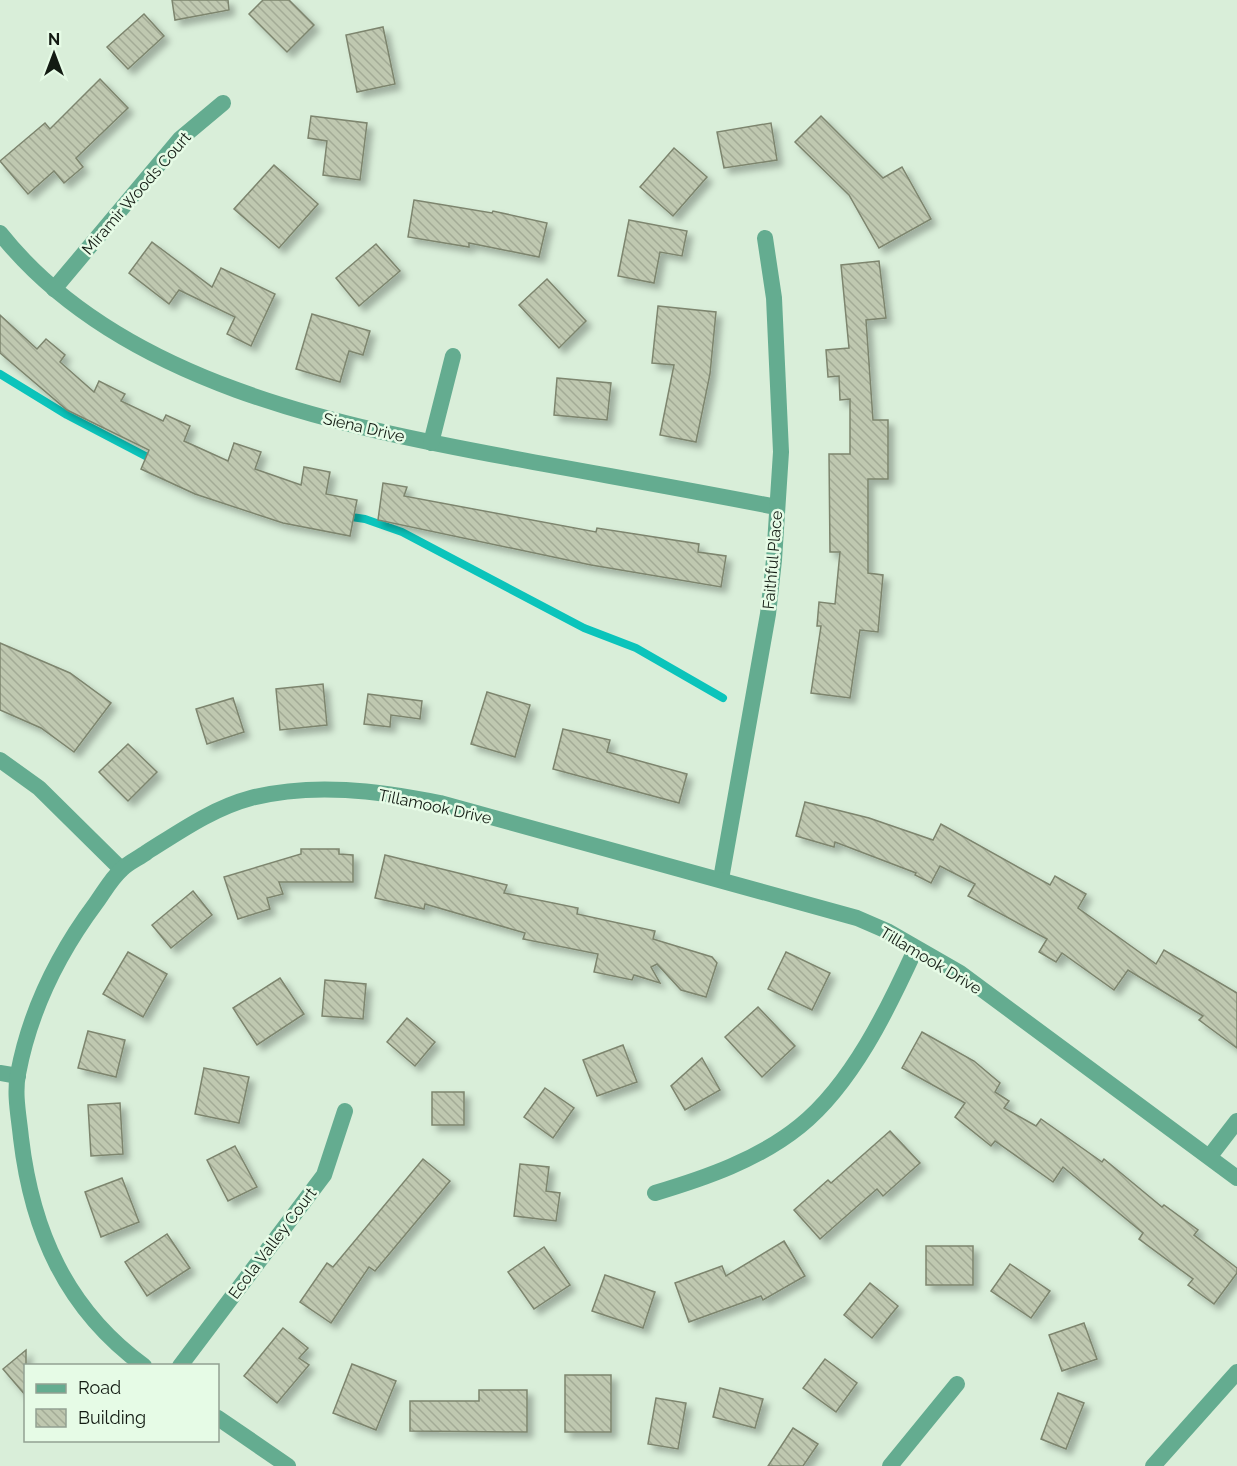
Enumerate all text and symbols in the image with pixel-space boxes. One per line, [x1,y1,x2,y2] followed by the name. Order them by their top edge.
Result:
[24,24,84,84] north arrow
[48,30,60,49] text: N
[78,128,195,259] street label: Miramir Woods Court
[321,409,406,446] street label: Siena Drive
[759,510,786,610] street label: Faithful Place
[377,785,493,828] street label: Tillamook Drive
[876,923,985,998] street label: Tillamook Drive
[224,1183,321,1303] street label: Ecola Valley Court
[24,1364,219,1442] legend
[78,1377,121,1398] text: Road
[78,1407,146,1428] text: Building

